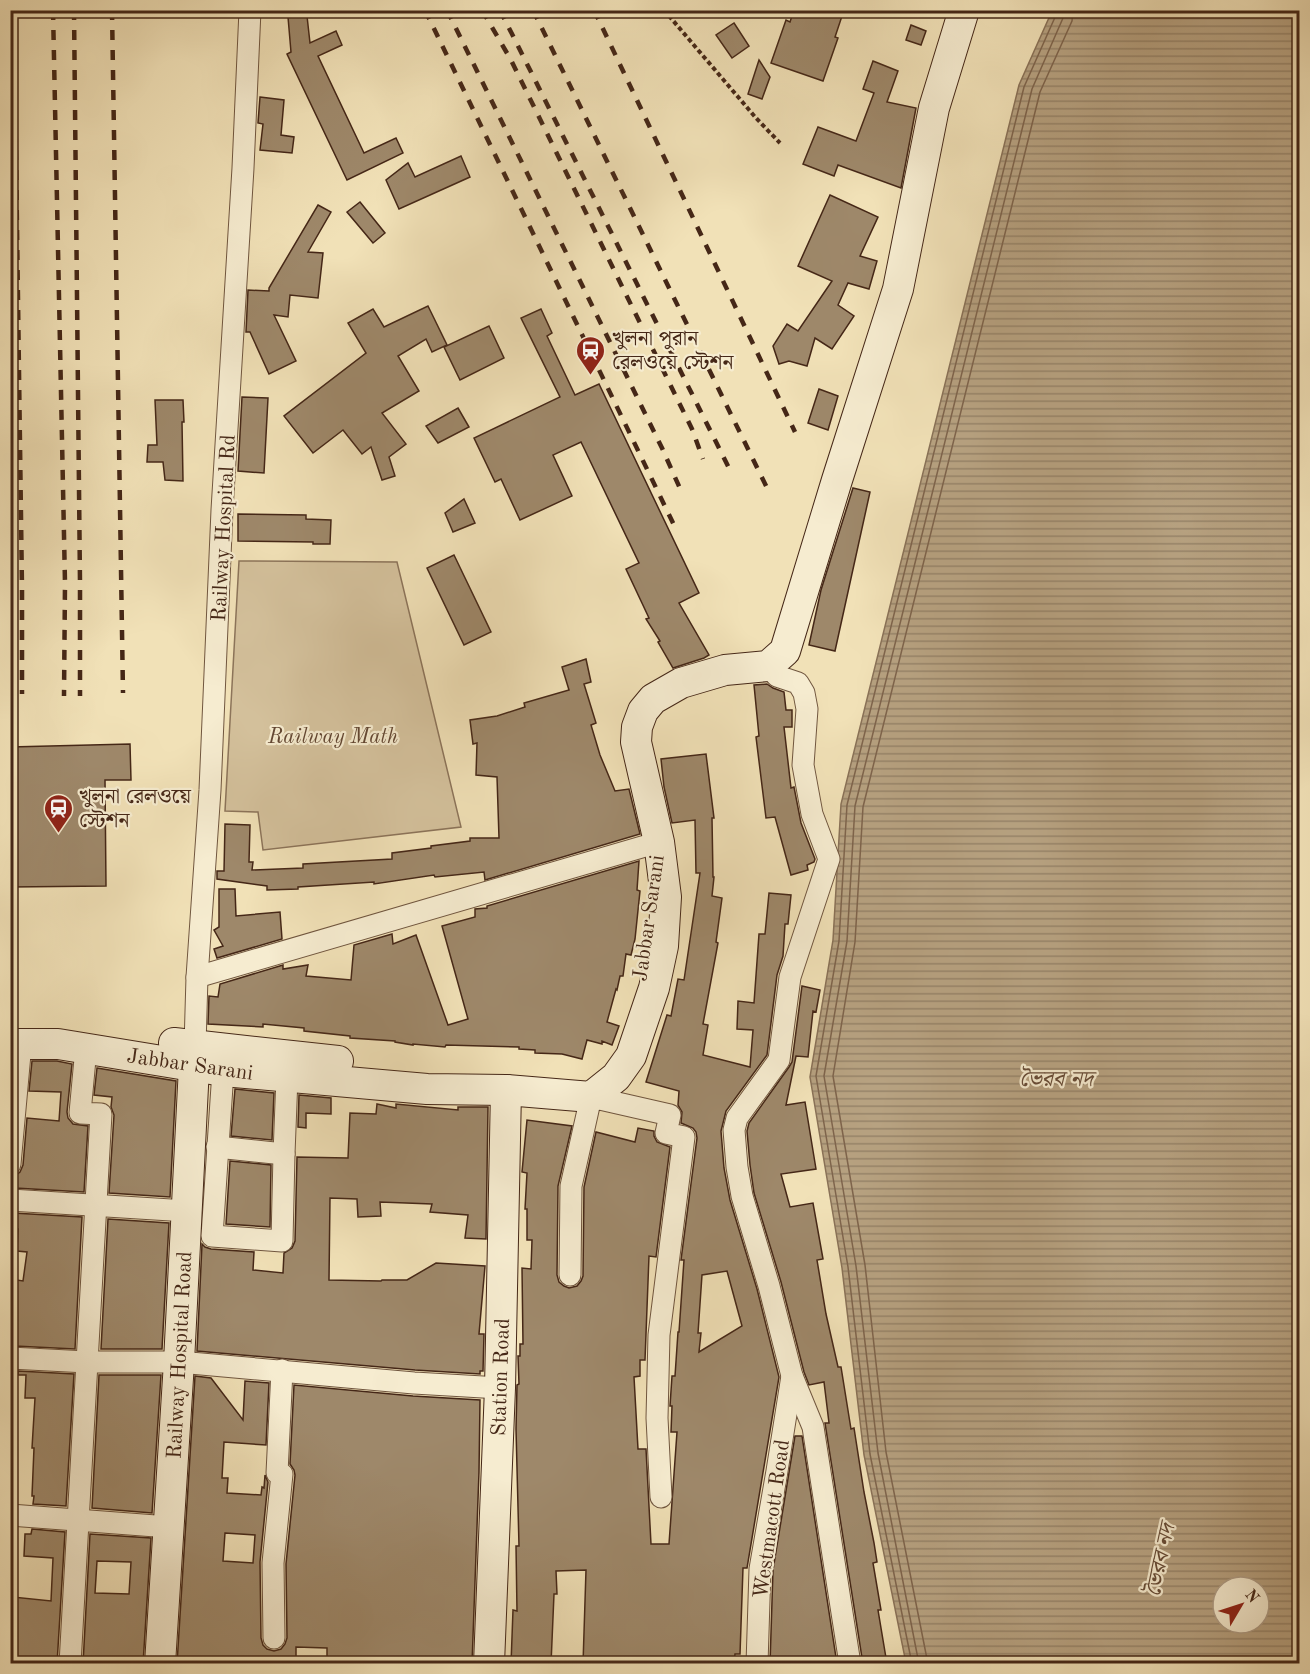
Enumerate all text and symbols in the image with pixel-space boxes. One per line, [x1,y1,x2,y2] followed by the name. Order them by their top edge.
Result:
[612,329,735,374] place label: খুলনা পুরান রেলওয়ে স্টেশন
[575,334,607,376] station icon: খুলনা পুরান রেলওয়ে স্টেশন
[209,434,240,622] street label: Railway Hospital Rd
[267,727,398,748] park label: Railway Math
[79,787,192,832] place label: খুলনা রেলওয়ে স্টেশন
[42,792,74,834] station icon: খুলনা রেলওয়ে স্টেশন
[630,854,669,983] street label: Jabbar Sarani
[125,1046,254,1085] street label: Jabbar Sarani
[1019,1065,1098,1091] water label: ভৈরব নদ
[165,1251,196,1460] street label: Railway Hospital Road
[489,1318,514,1436] street label: Station Road
[751,1438,794,1600] street label: Westmacott Road
[1139,1517,1180,1599] water label: ভৈরব নদ
[1211,1575,1271,1635] north arrow
[1241,1587,1262,1607] text: N

